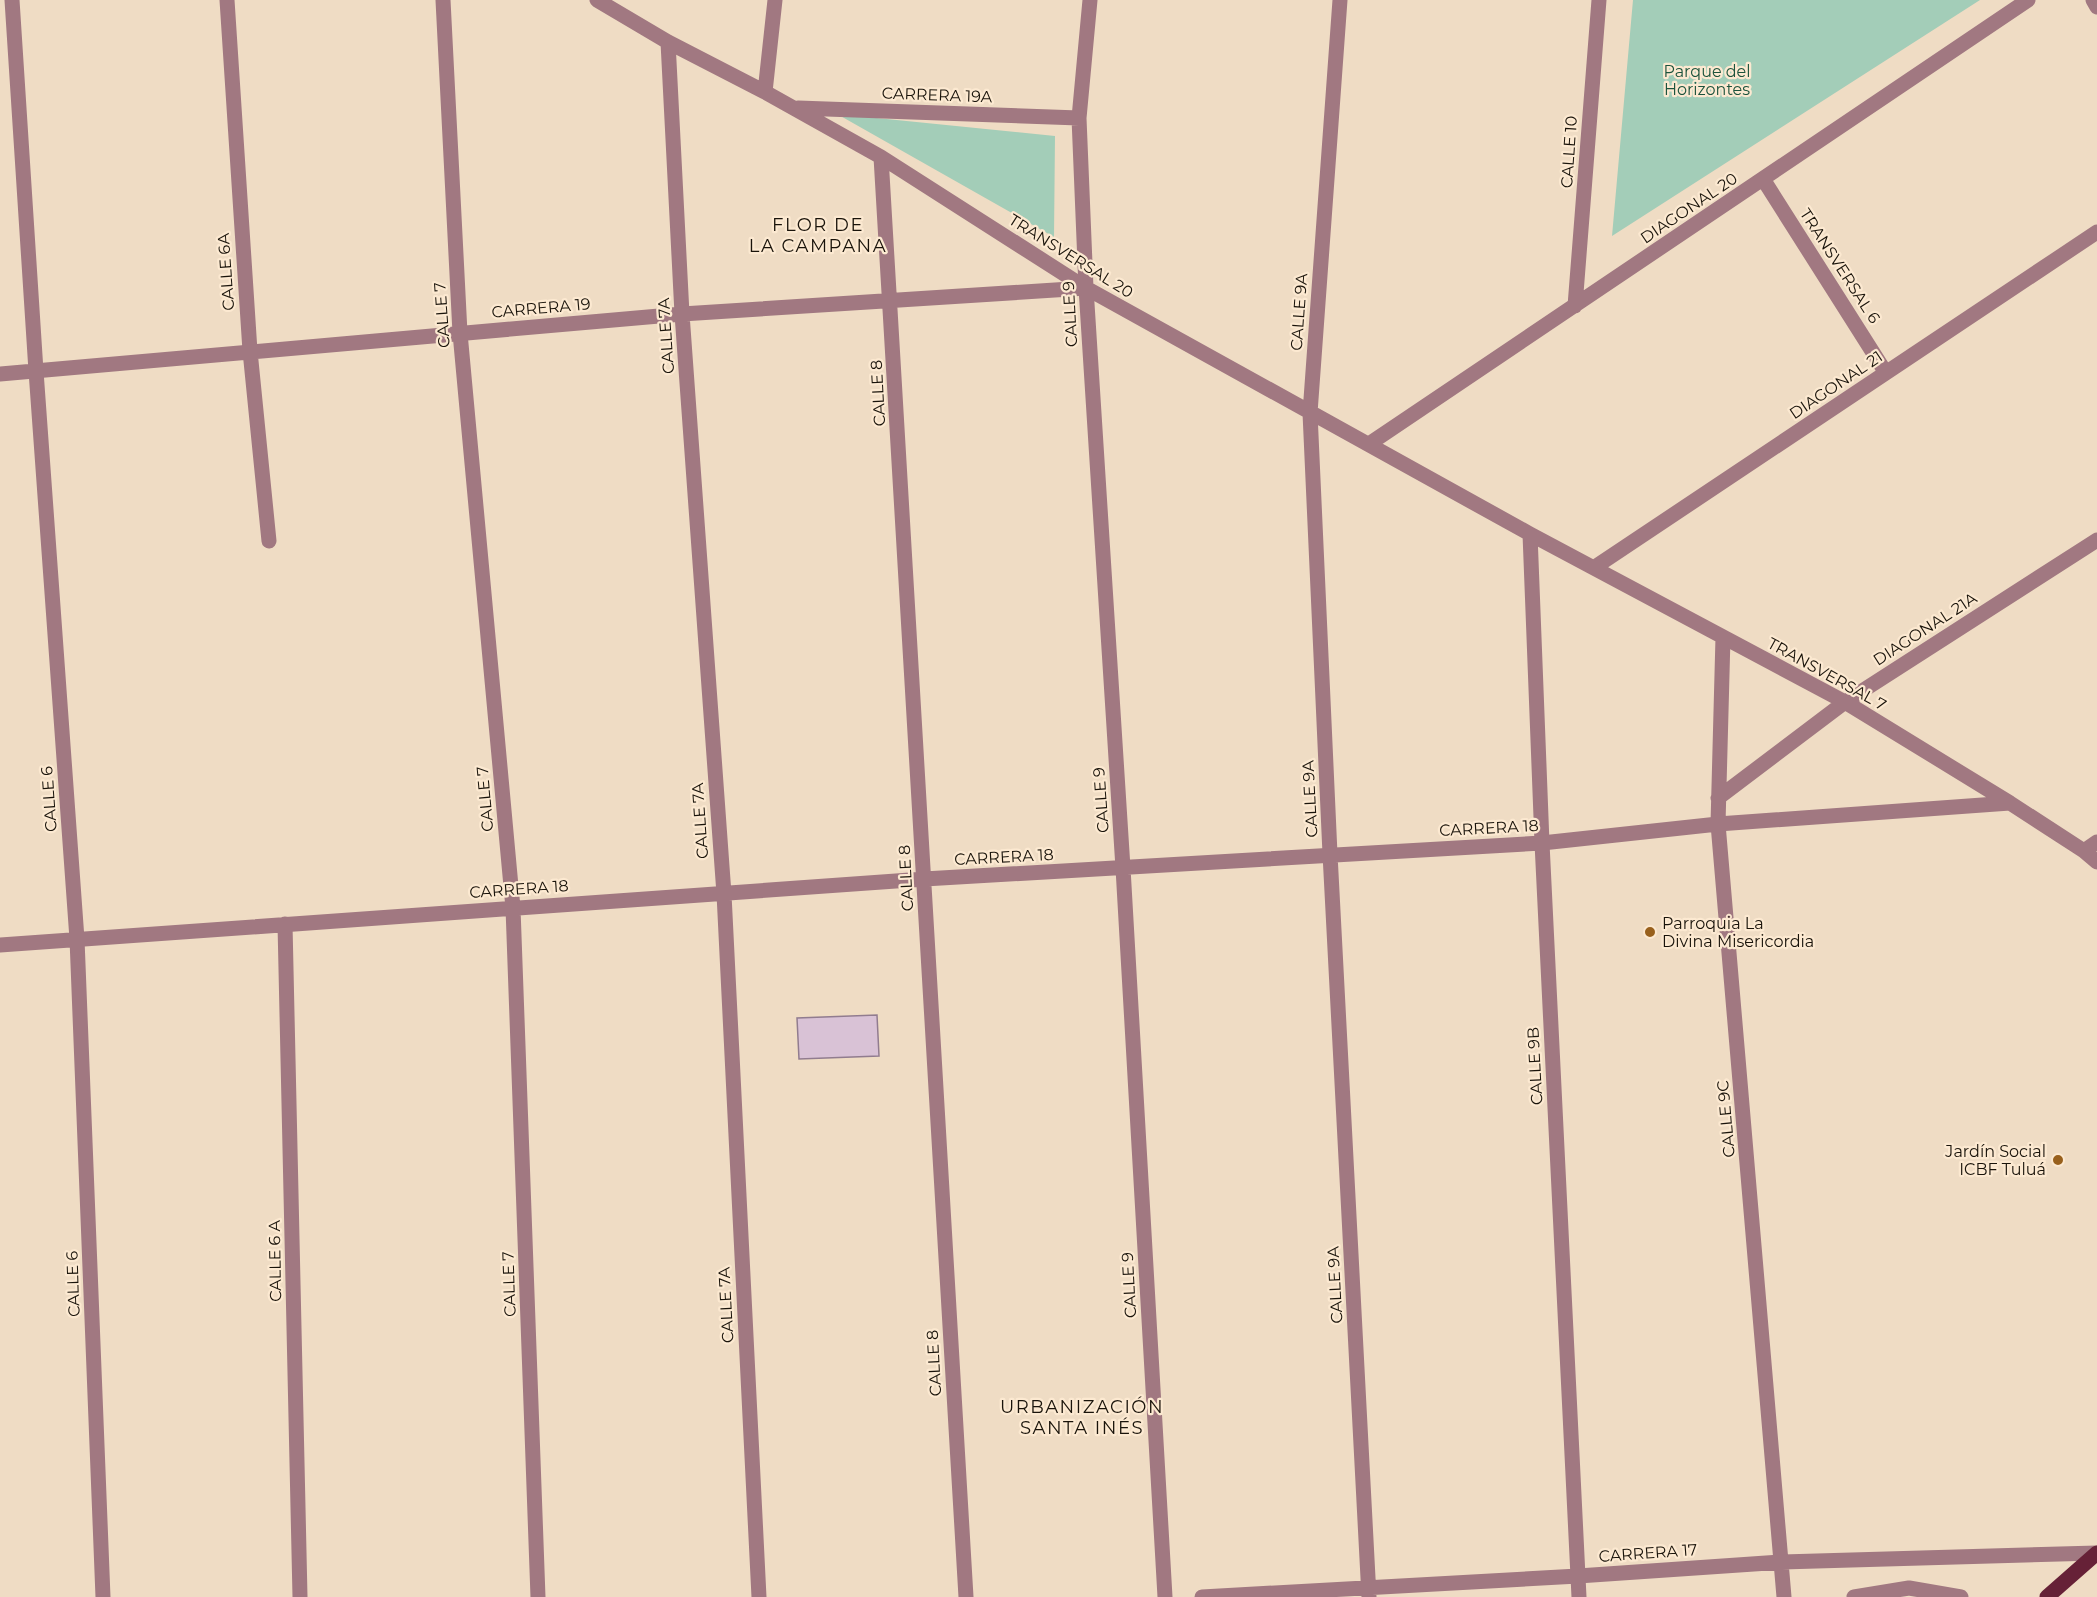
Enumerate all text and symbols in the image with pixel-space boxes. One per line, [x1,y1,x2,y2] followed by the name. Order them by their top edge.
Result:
[1663,62,1751,99] park label: Parque del Horizontes
[881,84,993,106] street label: CARRERA 19A
[1557,115,1581,189] street label: CALLE 10
[1637,169,1741,247] street label: DIAGONAL 20
[1796,205,1884,327] street label: TRANSVERSAL 6
[1005,210,1137,302] street label: TRANSVERSAL 20
[749,214,887,257] district label: FLOR DE LA CAMPANA
[214,232,238,311] street label: CALLE 6A
[1287,272,1311,351] street label: CALLE 9A
[1059,281,1081,347] street label: CALLE 9
[430,282,454,348] street label: CALLE 7
[491,294,591,322] street label: CARRERA 19
[654,297,678,375] street label: CALLE 7A
[1786,347,1886,423] street label: DIAGONAL 21
[867,359,889,427] street label: CALLE 8
[1870,588,1981,670] street label: DIAGONAL 21A
[1764,634,1890,714] street label: TRANSVERSAL 7
[1298,759,1322,838] street label: CALLE 9A
[37,765,61,833] street label: CALLE 6
[473,765,497,833] street label: CALLE 7
[1089,766,1113,834] street label: CALLE 9
[688,782,712,860] street label: CALLE 7A
[1439,816,1539,840] street label: CARRERA 18
[895,844,917,912] street label: CALLE 8
[954,845,1054,869] street label: CARRERA 18
[469,876,569,902] street label: CARRERA 18
[1662,914,1814,951] place label: Parroquia La Divina Misericordia
[1643,925,1657,939] marker: Parroquia La Divina Misericordia
[1523,1027,1547,1105] street label: CALLE 9B
[1713,1080,1739,1158] street label: CALLE 9C
[1944,1142,2046,1179] place label: Jardín Social ICBF Tuluá
[2051,1153,2065,1167] marker: Jardín Social ICBF Tuluá
[265,1219,285,1302] street label: CALLE 6 A
[1323,1245,1347,1324] street label: CALLE 9A
[62,1250,84,1317] street label: CALLE 6
[498,1251,520,1317] street label: CALLE 7
[1118,1252,1140,1318] street label: CALLE 9
[714,1266,737,1344] street label: CALLE 7A
[923,1329,945,1397] street label: CALLE 8
[1000,1396,1164,1439] district label: URBANIZACIÓN SANTA INÉS
[1598,1540,1698,1566] street label: CARRERA 17

